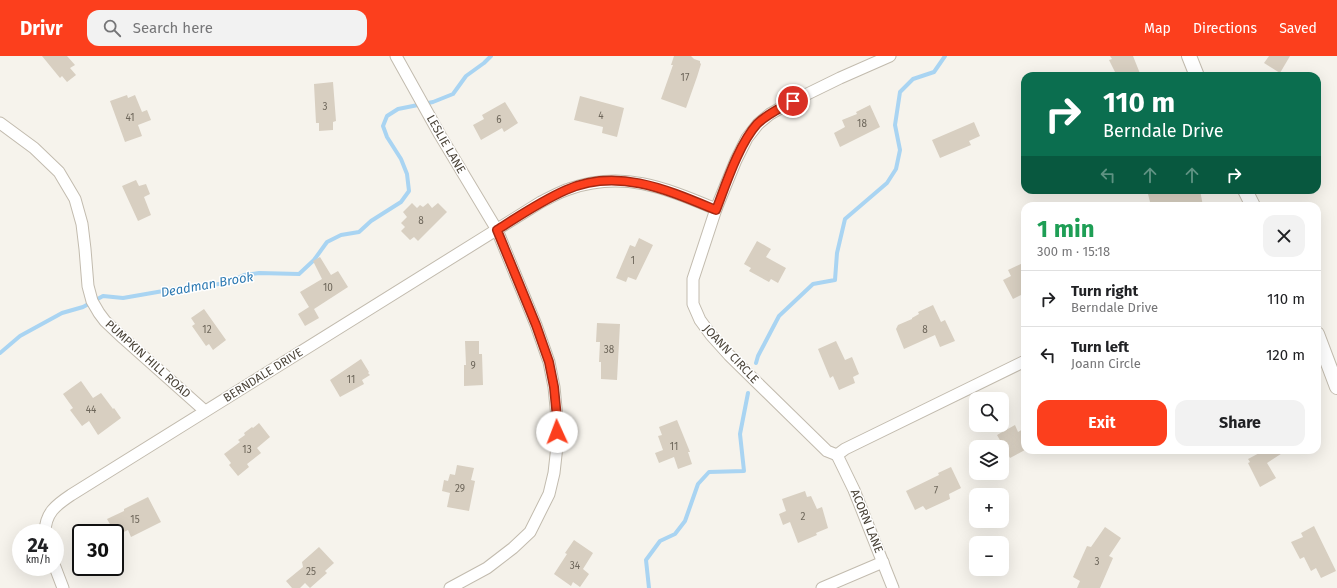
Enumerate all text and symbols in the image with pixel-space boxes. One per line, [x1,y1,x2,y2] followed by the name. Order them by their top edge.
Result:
[87,10,367,46] search box
[20,17,63,40] text: Drivr
[101,17,123,39] icon: search
[133,19,213,37] text: Search here
[1144,20,1171,37] text: Map
[1193,20,1257,37] text: Directions
[1279,20,1317,37] text: Saved
[681,72,690,84] house number: 17
[776,84,810,118] pin
[1103,86,1175,119] text: 110 m
[1037,88,1089,140] icon: right
[782,90,804,112] icon: arrive
[323,101,328,113] house number: 3
[598,110,604,122] house number: 4
[125,112,135,124] house number: 41
[424,112,468,176] street label: LESLIE LANE
[496,114,502,126] house number: 6
[857,118,867,130] house number: 18
[1103,120,1224,142] text: Berndale Drive
[1097,164,1119,186] icon: left
[1139,164,1161,186] icon: ahead
[1181,164,1203,186] icon: ahead
[1223,164,1245,186] icon: right
[418,215,424,227] house number: 8
[1037,215,1095,243] text: 1 min
[1263,215,1305,257] button: close
[1037,244,1110,259] text: 300 m · 15:18
[631,255,635,267] house number: 1
[160,269,255,300] water label: Deadman Brook
[323,282,333,294] house number: 10
[1071,282,1138,300] text: Turn right
[1037,288,1059,310] icon: right
[1267,290,1305,308] text: 110 m
[1071,300,1158,315] text: Berndale Drive
[102,317,194,401] street label: PUMPKIN HILL ROAD
[700,322,762,386] street label: JOANN CIRCLE
[202,324,212,336] house number: 12
[922,324,928,336] house number: 8
[1071,338,1129,356] text: Turn left
[604,344,615,356] house number: 38
[1037,344,1059,366] icon: left
[221,345,305,405] street label: BERNDALE DRIVE
[1266,346,1305,364] text: 120 m
[1071,356,1141,371] text: Joann Circle
[470,360,476,372] house number: 9
[347,374,355,386] house number: 11
[969,392,1009,576] map controls
[969,392,1009,432] button: search
[1037,400,1167,446] button: Exit
[1175,400,1305,446] button: Share
[86,404,97,416] house number: 44
[536,411,578,453] position arrow
[969,440,1009,480] button: layers
[670,441,678,453] house number: 11
[242,444,252,456] house number: 13
[455,483,465,495] house number: 29
[934,485,939,497] house number: 7
[848,487,886,555] street label: ACORN LANE
[969,488,1009,528] button: +
[801,511,806,523] house number: 2
[130,514,140,526] house number: 15
[72,524,124,576] speed limit sign: 30
[27,533,49,557] text: 24
[969,536,1009,576] button: −
[26,554,50,566] text: km/h
[1095,556,1100,568] house number: 3
[570,560,581,572] house number: 34
[306,566,316,578] house number: 25

